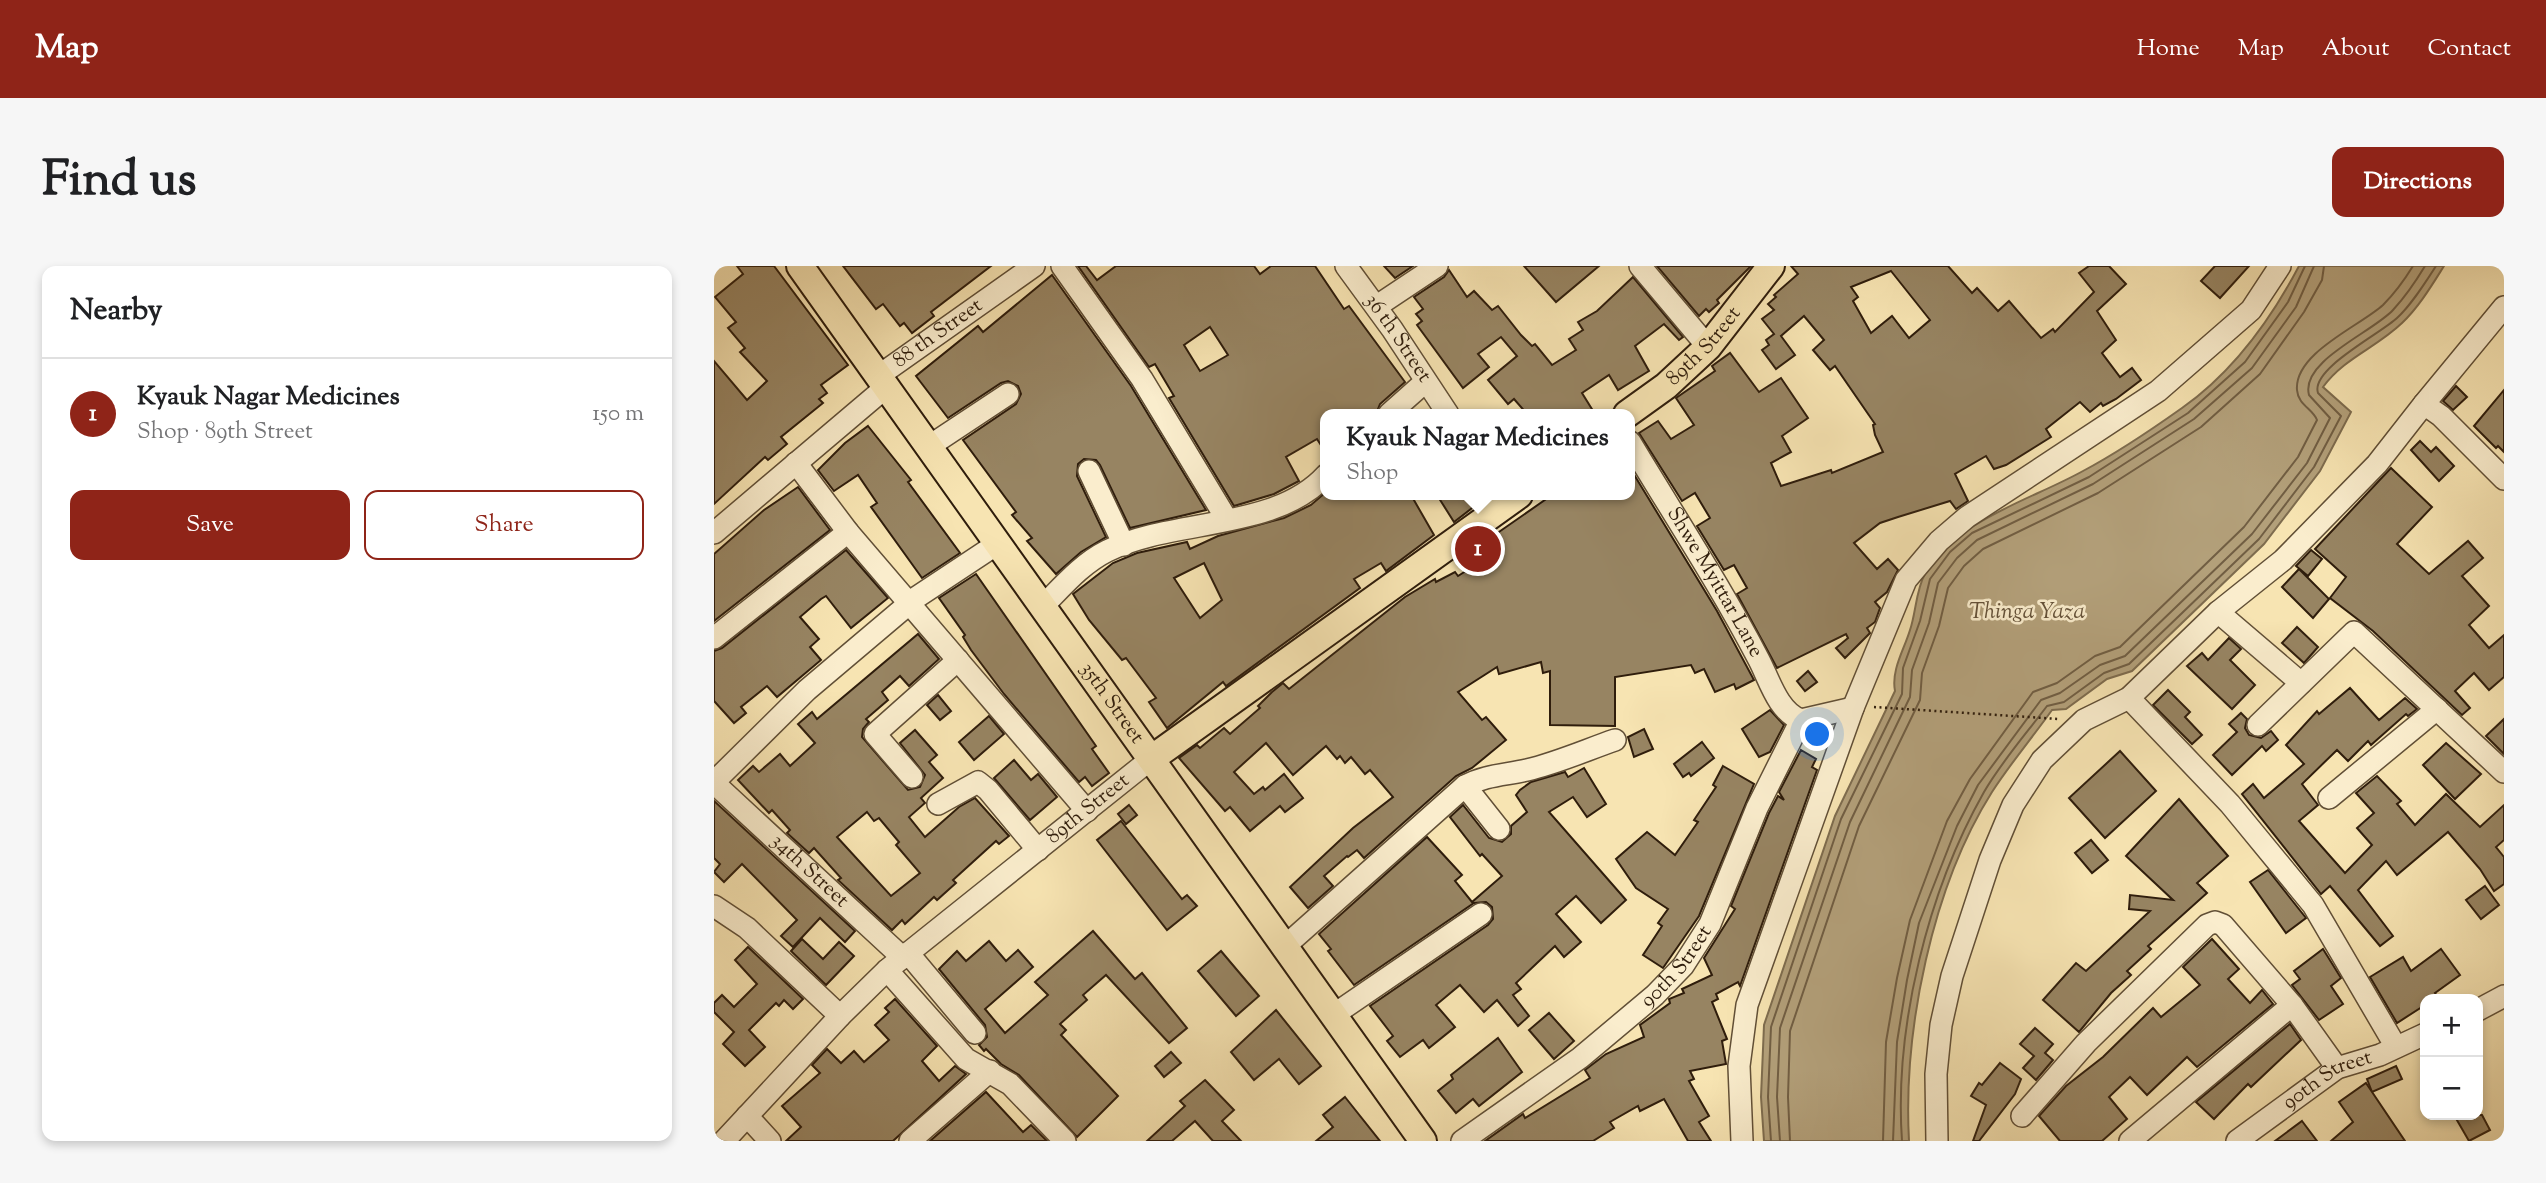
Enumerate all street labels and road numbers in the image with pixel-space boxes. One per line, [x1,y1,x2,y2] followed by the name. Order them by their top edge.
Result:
[1356,288,1438,389] street label: 36 th Street
[887,292,989,376] street label: 88 th Street
[1660,301,1749,393] street label: 89th Street
[1658,502,1770,663] street label: Shwe Myittar Lane
[1072,656,1151,750] street label: 35th Street
[1040,767,1136,852] street label: 89th Street
[764,827,855,915] street label: 34th Street
[1635,920,1720,1015] street label: 90th Street
[2277,1043,2376,1118] street label: 90th Street

